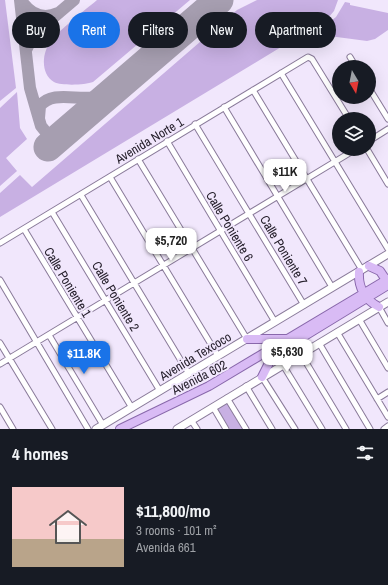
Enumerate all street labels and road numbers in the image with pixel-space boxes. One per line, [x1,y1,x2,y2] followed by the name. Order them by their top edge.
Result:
[111,113,187,168] street label: Avenida Norte 1
[202,188,257,264] street label: Calle Poniente 6
[256,212,311,288] street label: Calle Poniente 7
[40,244,95,320] street label: Calle Poniente 1
[88,258,143,334] street label: Calle Poniente 2
[155,328,234,385] street label: Avenida Texcoco
[168,356,230,399] street label: Avenida 602

